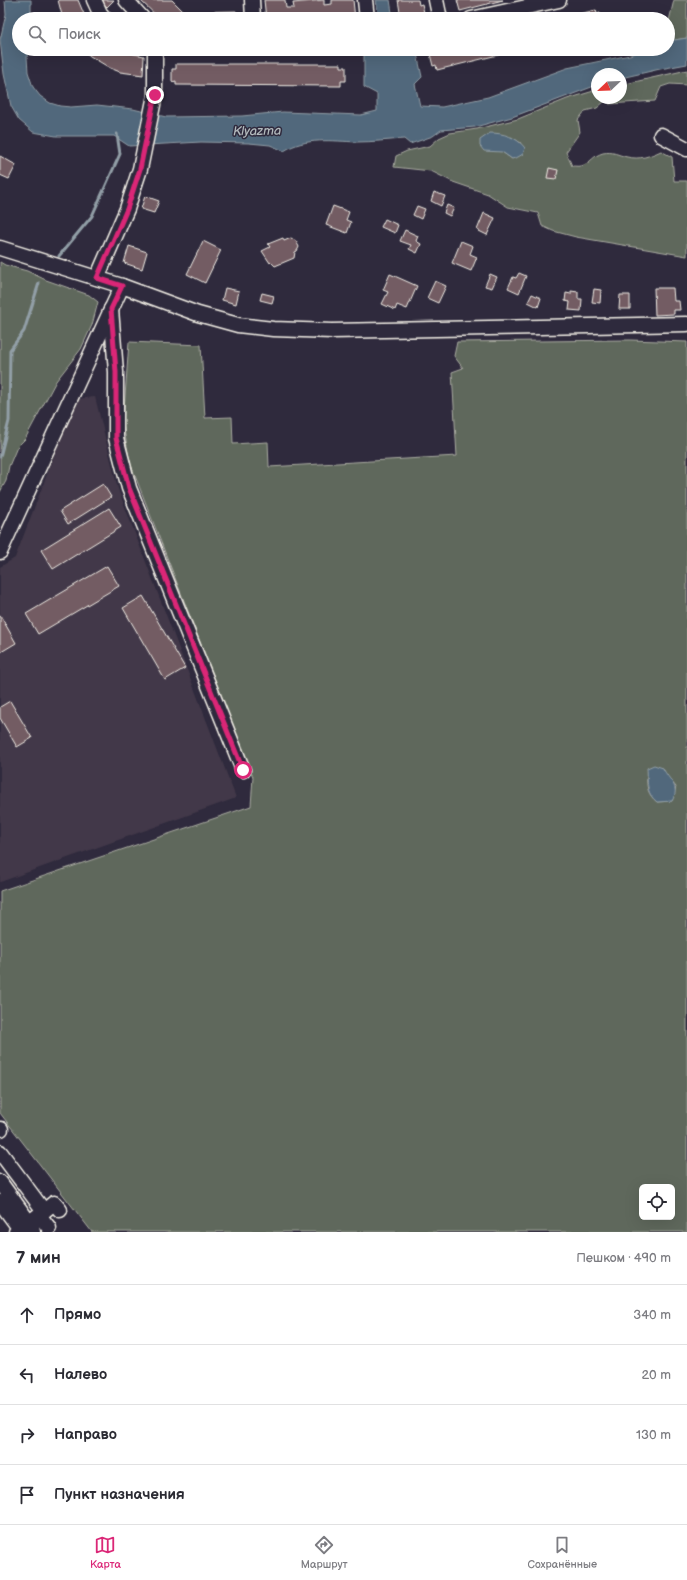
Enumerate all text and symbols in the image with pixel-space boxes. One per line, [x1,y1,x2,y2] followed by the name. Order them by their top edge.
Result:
[12,12,675,56] search box
[26,23,48,45] icon: search
[58,25,101,44] text: Поиск
[591,68,627,104] north arrow
[146,86,164,104] route end
[233,123,281,139] water label: Klyazma
[234,761,252,779] route start
[639,1184,675,1220] map controls
[639,1184,675,1220] button: locate
[16,1248,61,1268] text: 7 мин
[576,1250,671,1266] text: Пешком · 490 m
[16,1304,38,1326] icon: ahead
[54,1305,101,1324] text: Прямо
[633,1307,671,1323] text: 340 m
[16,1364,38,1386] icon: left
[54,1365,107,1384] text: Налево
[641,1367,671,1383] text: 20 m
[16,1424,38,1446] icon: right
[54,1425,117,1444] text: Направо
[636,1427,671,1443] text: 130 m
[16,1484,38,1506] icon: arrive
[54,1485,185,1504] text: Пункт назначения
[90,1534,121,1571] tab: Карта
[301,1534,348,1571] tab: Маршрут
[528,1534,597,1571] tab: Сохранённые

